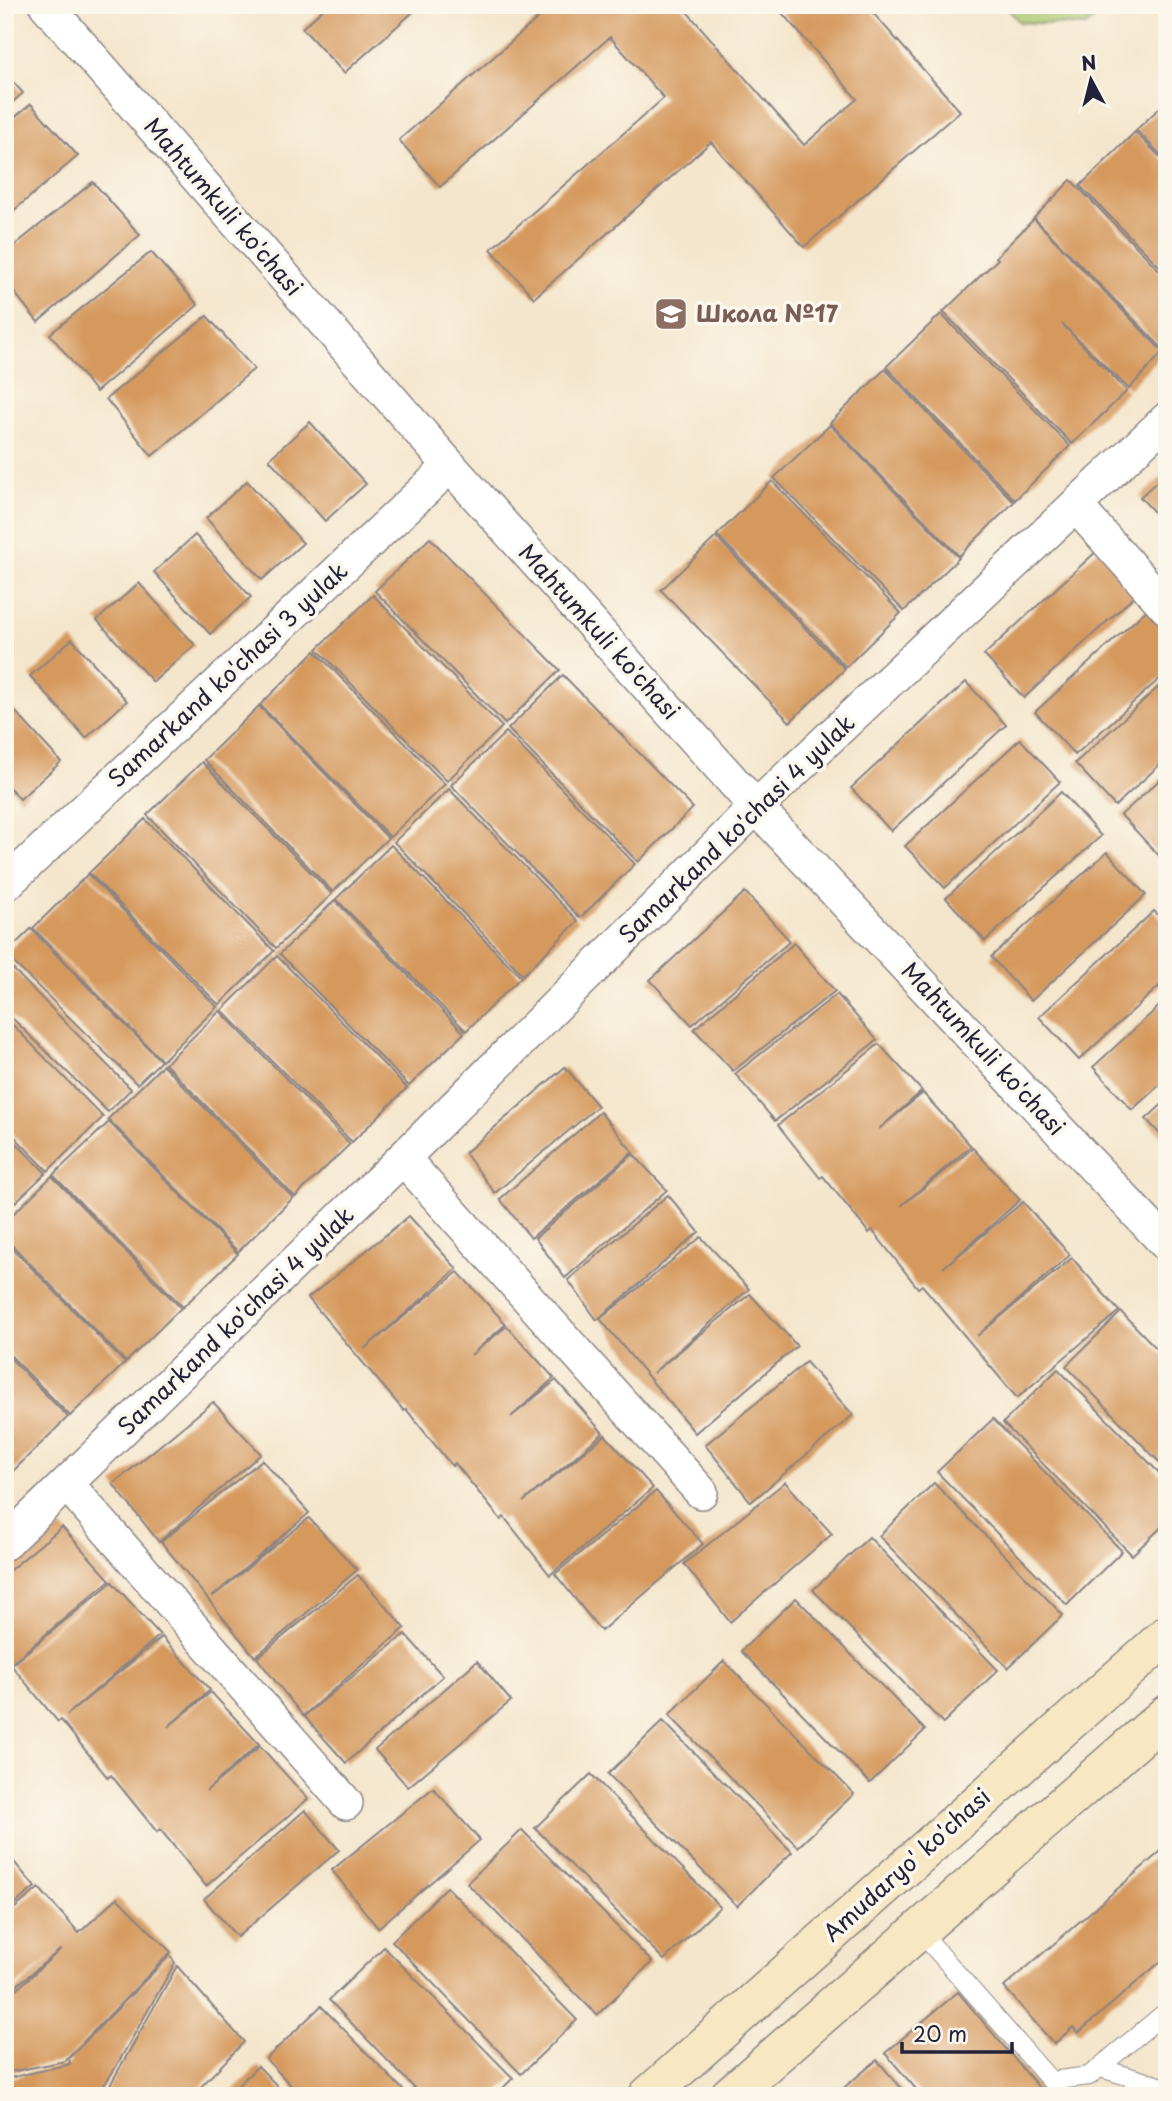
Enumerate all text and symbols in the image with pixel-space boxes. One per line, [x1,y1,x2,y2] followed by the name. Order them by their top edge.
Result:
[1056,46,1126,116] north arrow
[1080,47,1098,77] text: N
[137,109,312,303] street label: Mahtumkuli ko'chasi
[652,295,690,333] school or university icon: Школа №17
[696,295,839,330] place label: Школа №17
[511,535,689,727] street label: Mahtumkuli ko'chasi
[99,553,355,795] street label: Samarkand ko'chasi 3 yulak
[610,705,862,950] street label: Samarkand ko'chasi 4 yulak
[894,953,1074,1143] street label: Mahtumkuli ko'chasi
[109,1197,361,1442] street label: Samarkand ko'chasi 4 yulak
[814,1779,998,1949] street label: Amudaryo' ko'chasi
[902,2010,1013,2054] scale bar
[913,2017,967,2049] text: 20 m

